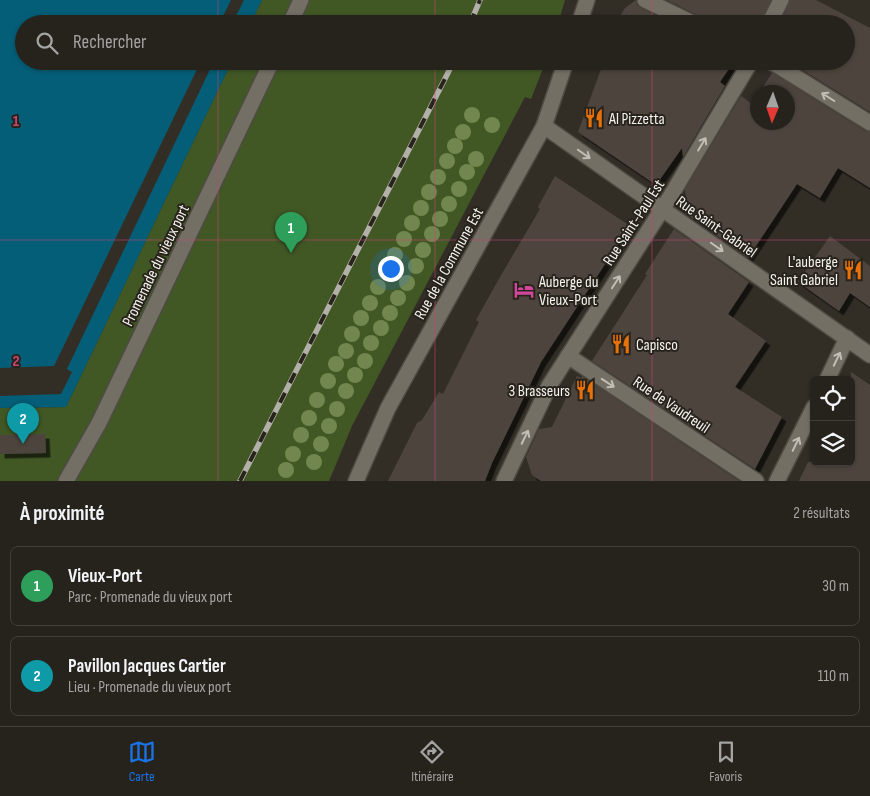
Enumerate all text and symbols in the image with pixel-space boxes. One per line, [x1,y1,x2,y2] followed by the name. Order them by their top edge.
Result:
[15,15,855,70] search box
[33,29,61,57] icon: search
[73,31,147,54] text: Rechercher
[750,85,795,130] north arrow
[822,92,836,102] one-way arrow
[583,107,605,129] restaurant icon: Al Pizzetta
[608,110,665,129] place label: Al Pizzetta
[13,112,20,131] text: 1
[697,137,707,151] one-way arrow
[576,149,590,159] one-way arrow
[599,176,669,269] street label: Rue Saint-Paul Est
[672,192,760,262] street label: Rue Saint-Gabriel
[119,202,194,329] street label: Promenade du vieux port
[411,204,488,323] street label: Rue de la Commune Est
[275,212,307,253] pin: 1
[709,242,723,252] one-way arrow
[770,253,838,290] place label: L'auberge Saint Gabriel
[378,256,404,282] your location
[842,259,864,281] restaurant icon: L'auberge Saint Gabriel
[538,273,598,310] place label: Auberge du Vieux-Port
[611,275,621,289] one-way arrow
[513,279,535,301] hotel icon: Auberge du Vieux-Port
[610,333,632,355] restaurant icon: Capisco
[636,336,678,355] place label: Capisco
[12,352,20,371] text: 2
[833,352,842,367] one-way arrow
[629,373,713,438] street label: Rue de Vaudreuil
[810,376,855,466] map controls
[810,376,855,421] button: locate
[601,378,615,388] one-way arrow
[574,379,596,401] restaurant icon: 3 Brasseurs
[509,382,570,401] place label: 3 Brasseurs
[7,403,39,444] pin: 2
[810,421,855,466] button: layers
[521,430,530,445] one-way arrow
[791,437,801,452] one-way arrow
[20,501,105,526] text: À proximité
[793,504,850,523] text: 2 résultats
[68,565,142,588] text: Vieux-Port
[34,577,40,596] text: 1
[822,577,849,596] text: 30 m
[68,588,232,607] text: Parc · Promenade du vieux port
[68,655,226,678] text: Pavillon Jacques Cartier
[33,667,41,686] text: 2
[818,667,849,686] text: 110 m
[68,678,231,697] text: Lieu · Promenade du vieux port
[128,738,156,785] tab: Carte
[411,738,454,785] tab: Itinéraire
[709,738,742,785] tab: Favoris

